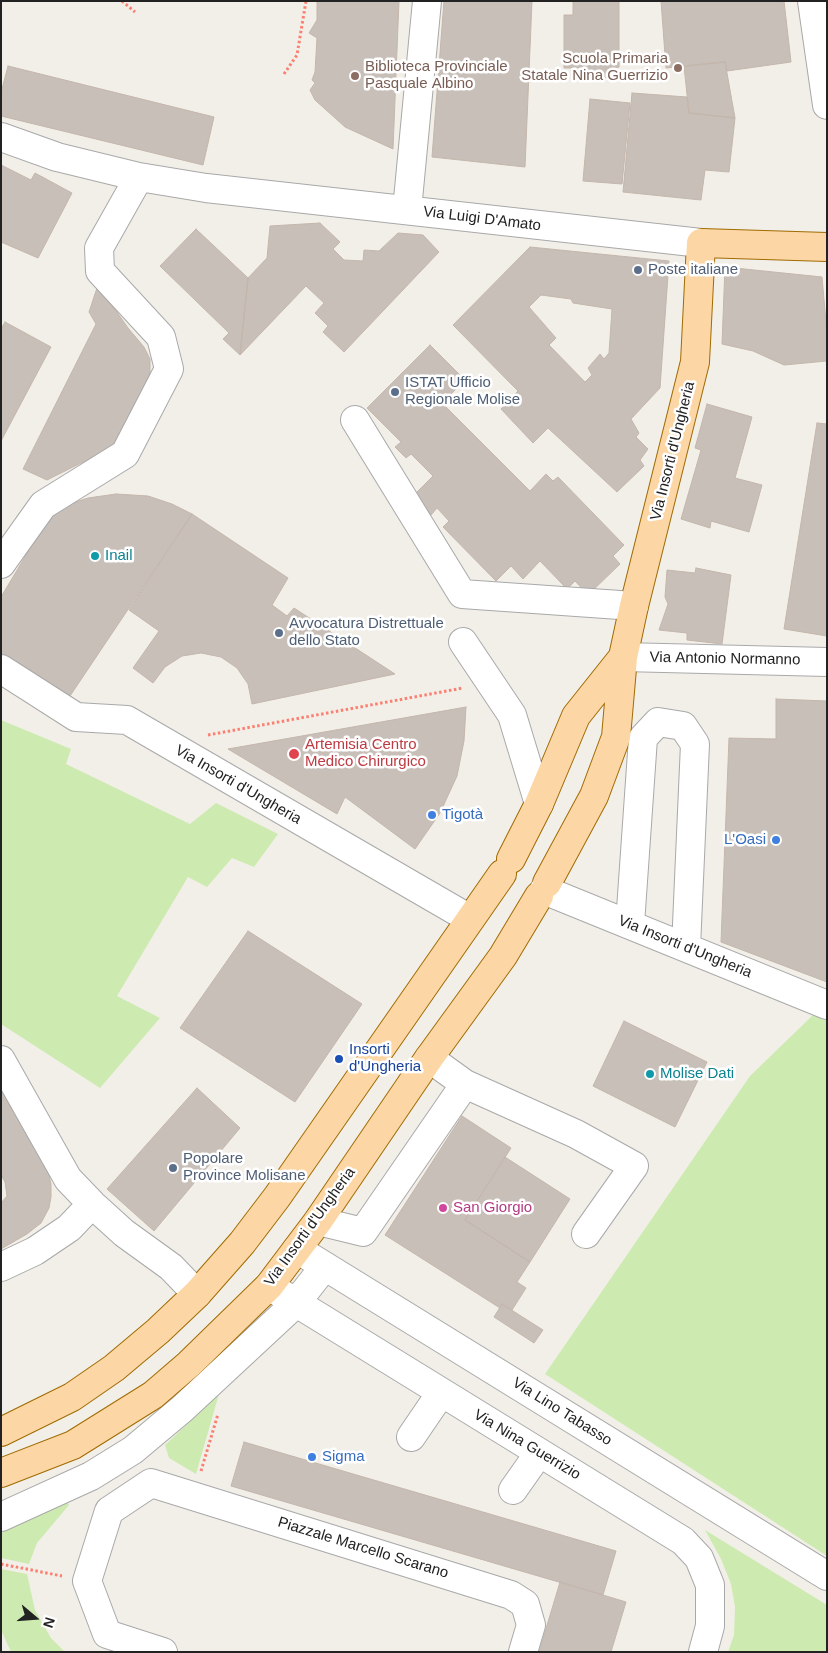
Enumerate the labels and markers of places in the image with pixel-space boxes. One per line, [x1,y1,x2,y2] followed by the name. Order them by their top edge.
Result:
[521,50,668,85] place label: Scuola Primaria Statale Nina Guerrizio
[365,58,508,93] place label: Biblioteca Provinciale Pasquale Albino
[672,62,684,74] marker: Scuola Primaria Statale Nina Guerrizio
[349,70,361,82] marker: Biblioteca Provinciale Pasquale Albino
[648,261,738,279] place label: Poste italiane
[632,264,644,276] marker: Poste italiane
[405,374,520,409] place label: ISTAT Ufficio Regionale Molise
[389,386,401,398] marker: ISTAT Ufficio Regionale Molise
[105,547,133,565] place label: Inail
[89,550,101,562] marker: Inail
[289,615,444,650] place label: Avvocatura Distrettuale dello Stato
[273,627,285,639] marker: Avvocatura Distrettuale dello Stato
[305,736,426,771] place label: Artemisia Centro Medico Chirurgico
[287,747,301,761] marker: Artemisia Centro Medico Chirurgico
[442,806,483,824] place label: Tigotà
[426,809,438,821] marker: Tigotà
[724,831,766,849] place label: L'Oasi
[770,834,782,846] marker: L'Oasi
[349,1041,421,1076] place label: Insorti d'Ungheria
[333,1053,345,1065] marker: Insorti d'Ungheria
[660,1065,734,1083] place label: Molise Dati
[644,1068,656,1080] marker: Molise Dati
[183,1150,306,1185] place label: Popolare Province Molisane
[167,1162,179,1174] marker: Popolare Province Molisane
[453,1199,532,1217] place label: San Giorgio
[437,1202,449,1214] marker: San Giorgio
[322,1448,365,1466] place label: Sigma
[306,1451,318,1463] marker: Sigma

